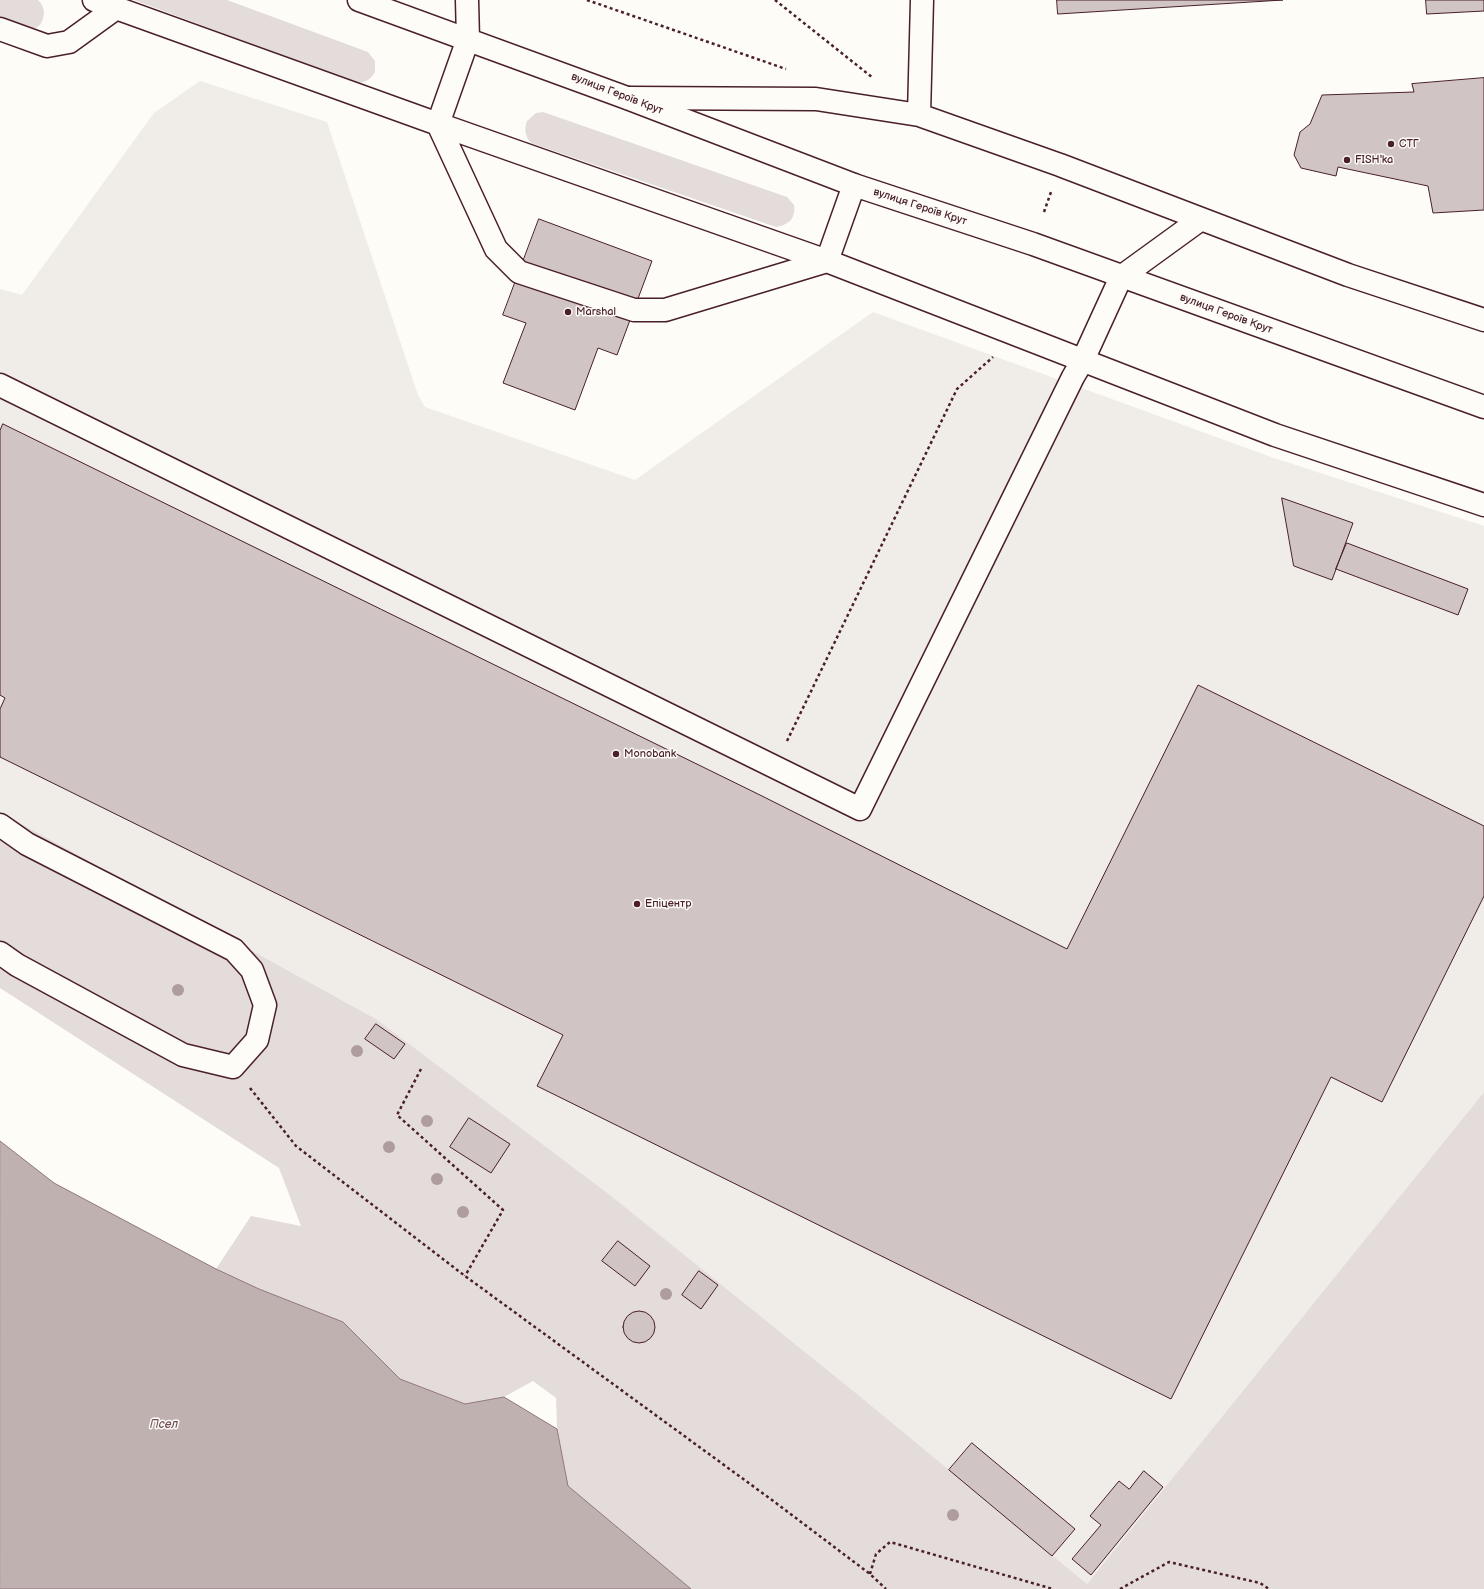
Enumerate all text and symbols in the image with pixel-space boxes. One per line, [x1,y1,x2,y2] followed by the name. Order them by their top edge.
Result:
[569,70,665,118] street label: вулиця Героїв Крут
[1399,137,1419,151] place label: СТГ
[1386,139,1396,149] marker: СТГ
[1355,153,1393,167] place label: FISH'ka
[1342,155,1352,165] marker: FISH'ka
[871,186,969,228] street label: вулиця Героїв Крут
[1178,291,1274,337] street label: вулиця Героїв Крут
[576,305,616,319] place label: Marshal
[563,307,573,317] marker: Marshal
[624,747,676,761] place label: Monobank
[611,749,621,759] marker: Monobank
[645,897,691,911] place label: Епіцентр
[632,899,642,909] marker: Епіцентр
[150,1418,178,1432] water label: Псел

